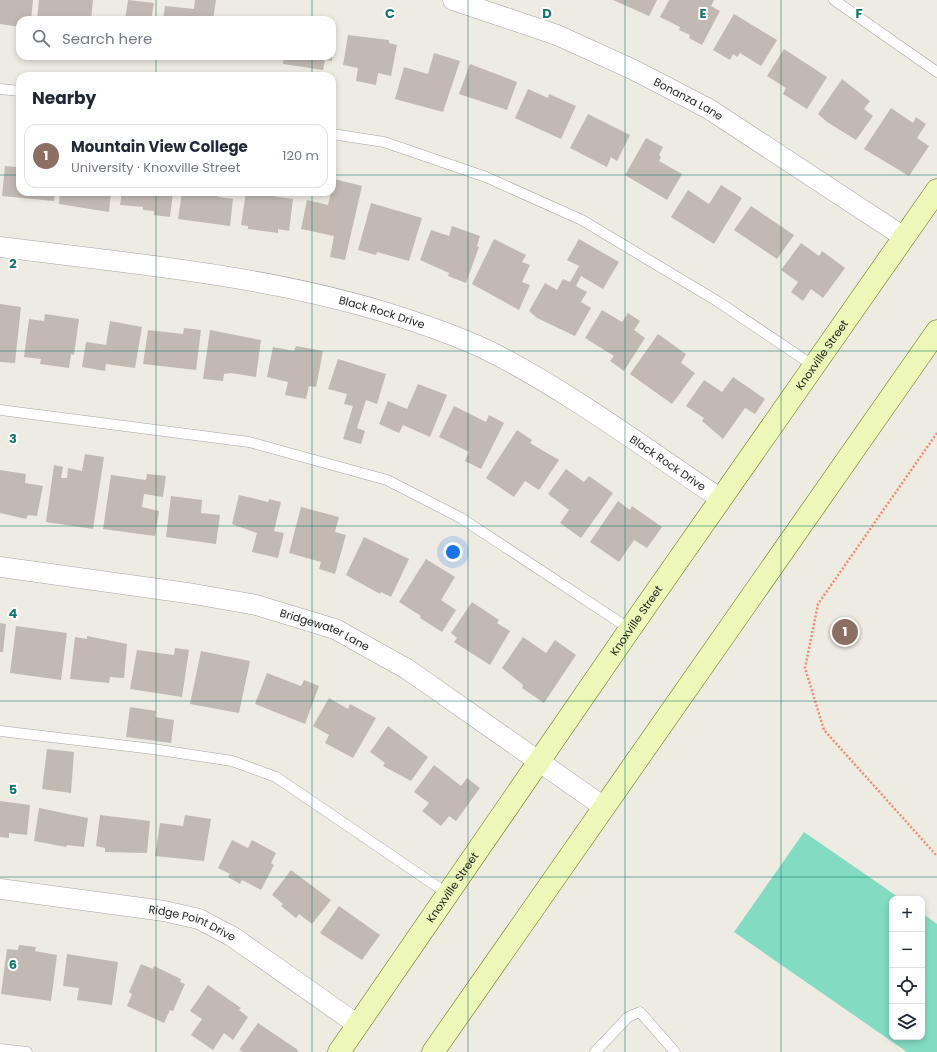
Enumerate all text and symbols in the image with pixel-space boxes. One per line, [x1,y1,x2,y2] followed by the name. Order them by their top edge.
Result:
[385,4,395,23] text: C
[542,4,552,23] text: D
[699,4,707,23] text: E
[855,4,863,23] text: F
[16,16,336,60] search box
[30,27,52,49] icon: search
[62,28,152,49] text: Search here
[651,74,727,124] street label: Bonanza Lane
[32,86,96,110] text: Nearby
[71,136,248,157] text: Mountain View College
[44,146,48,165] text: 1
[282,146,319,165] text: 120 m
[71,158,240,177] text: University · Knoxville Street
[9,254,17,273] text: 2
[337,292,427,333] street label: Black Rock Drive
[792,317,852,393] street label: Knoxville Street
[9,429,17,448] text: 3
[627,431,709,495] street label: Black Rock Drive
[443,542,463,562] your location
[606,582,666,659] street label: Knoxville Street
[9,604,18,623] text: 4
[278,605,373,655] street label: Bridgewater Lane
[832,617,858,647] pin: 1
[9,780,17,799] text: 5
[422,849,482,926] street label: Knoxville Street
[889,896,925,1040] map controls
[889,896,925,932] button: +
[148,901,239,945] street label: Ridge Point Drive
[889,932,925,968] button: −
[9,955,17,974] text: 6
[889,968,925,1004] button: locate
[889,1004,925,1040] button: layers

